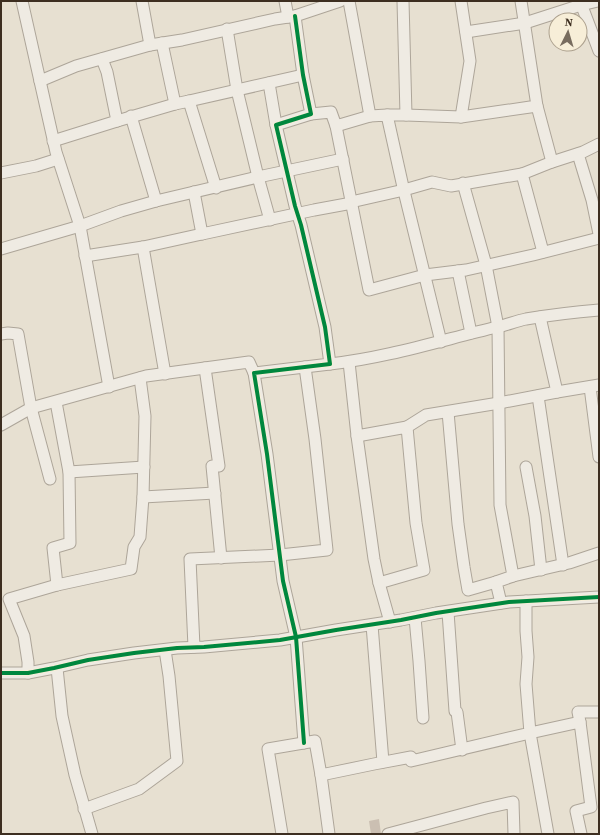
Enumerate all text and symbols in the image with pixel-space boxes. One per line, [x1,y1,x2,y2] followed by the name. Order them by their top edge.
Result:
[548,12,588,52] north arrow
[564,15,573,30] text: N

